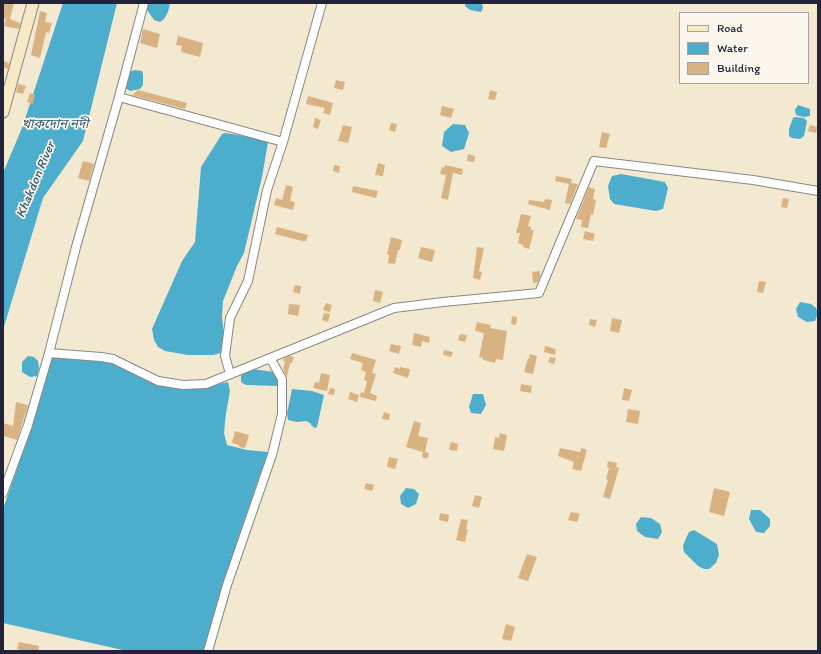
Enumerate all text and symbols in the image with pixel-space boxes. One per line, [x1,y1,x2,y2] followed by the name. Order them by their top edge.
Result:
[679,12,809,84] legend
[717,21,743,35] text: Road
[717,41,748,55] text: Water
[717,61,760,75] text: Building
[21,117,89,133] water label: খাকদোন নদী
[13,140,59,220] water label: Khakdon River

